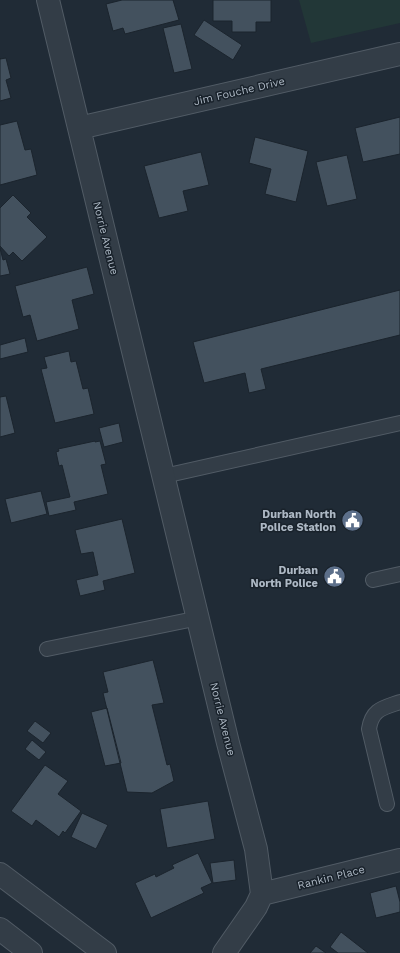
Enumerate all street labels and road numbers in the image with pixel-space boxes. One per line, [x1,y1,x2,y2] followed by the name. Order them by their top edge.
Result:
[192,75,286,108] street label: Jim Fouche Drive
[90,200,121,276] street label: Norrie Avenue
[207,681,238,757] street label: Norrie Avenue
[296,863,366,892] street label: Rankin Place

